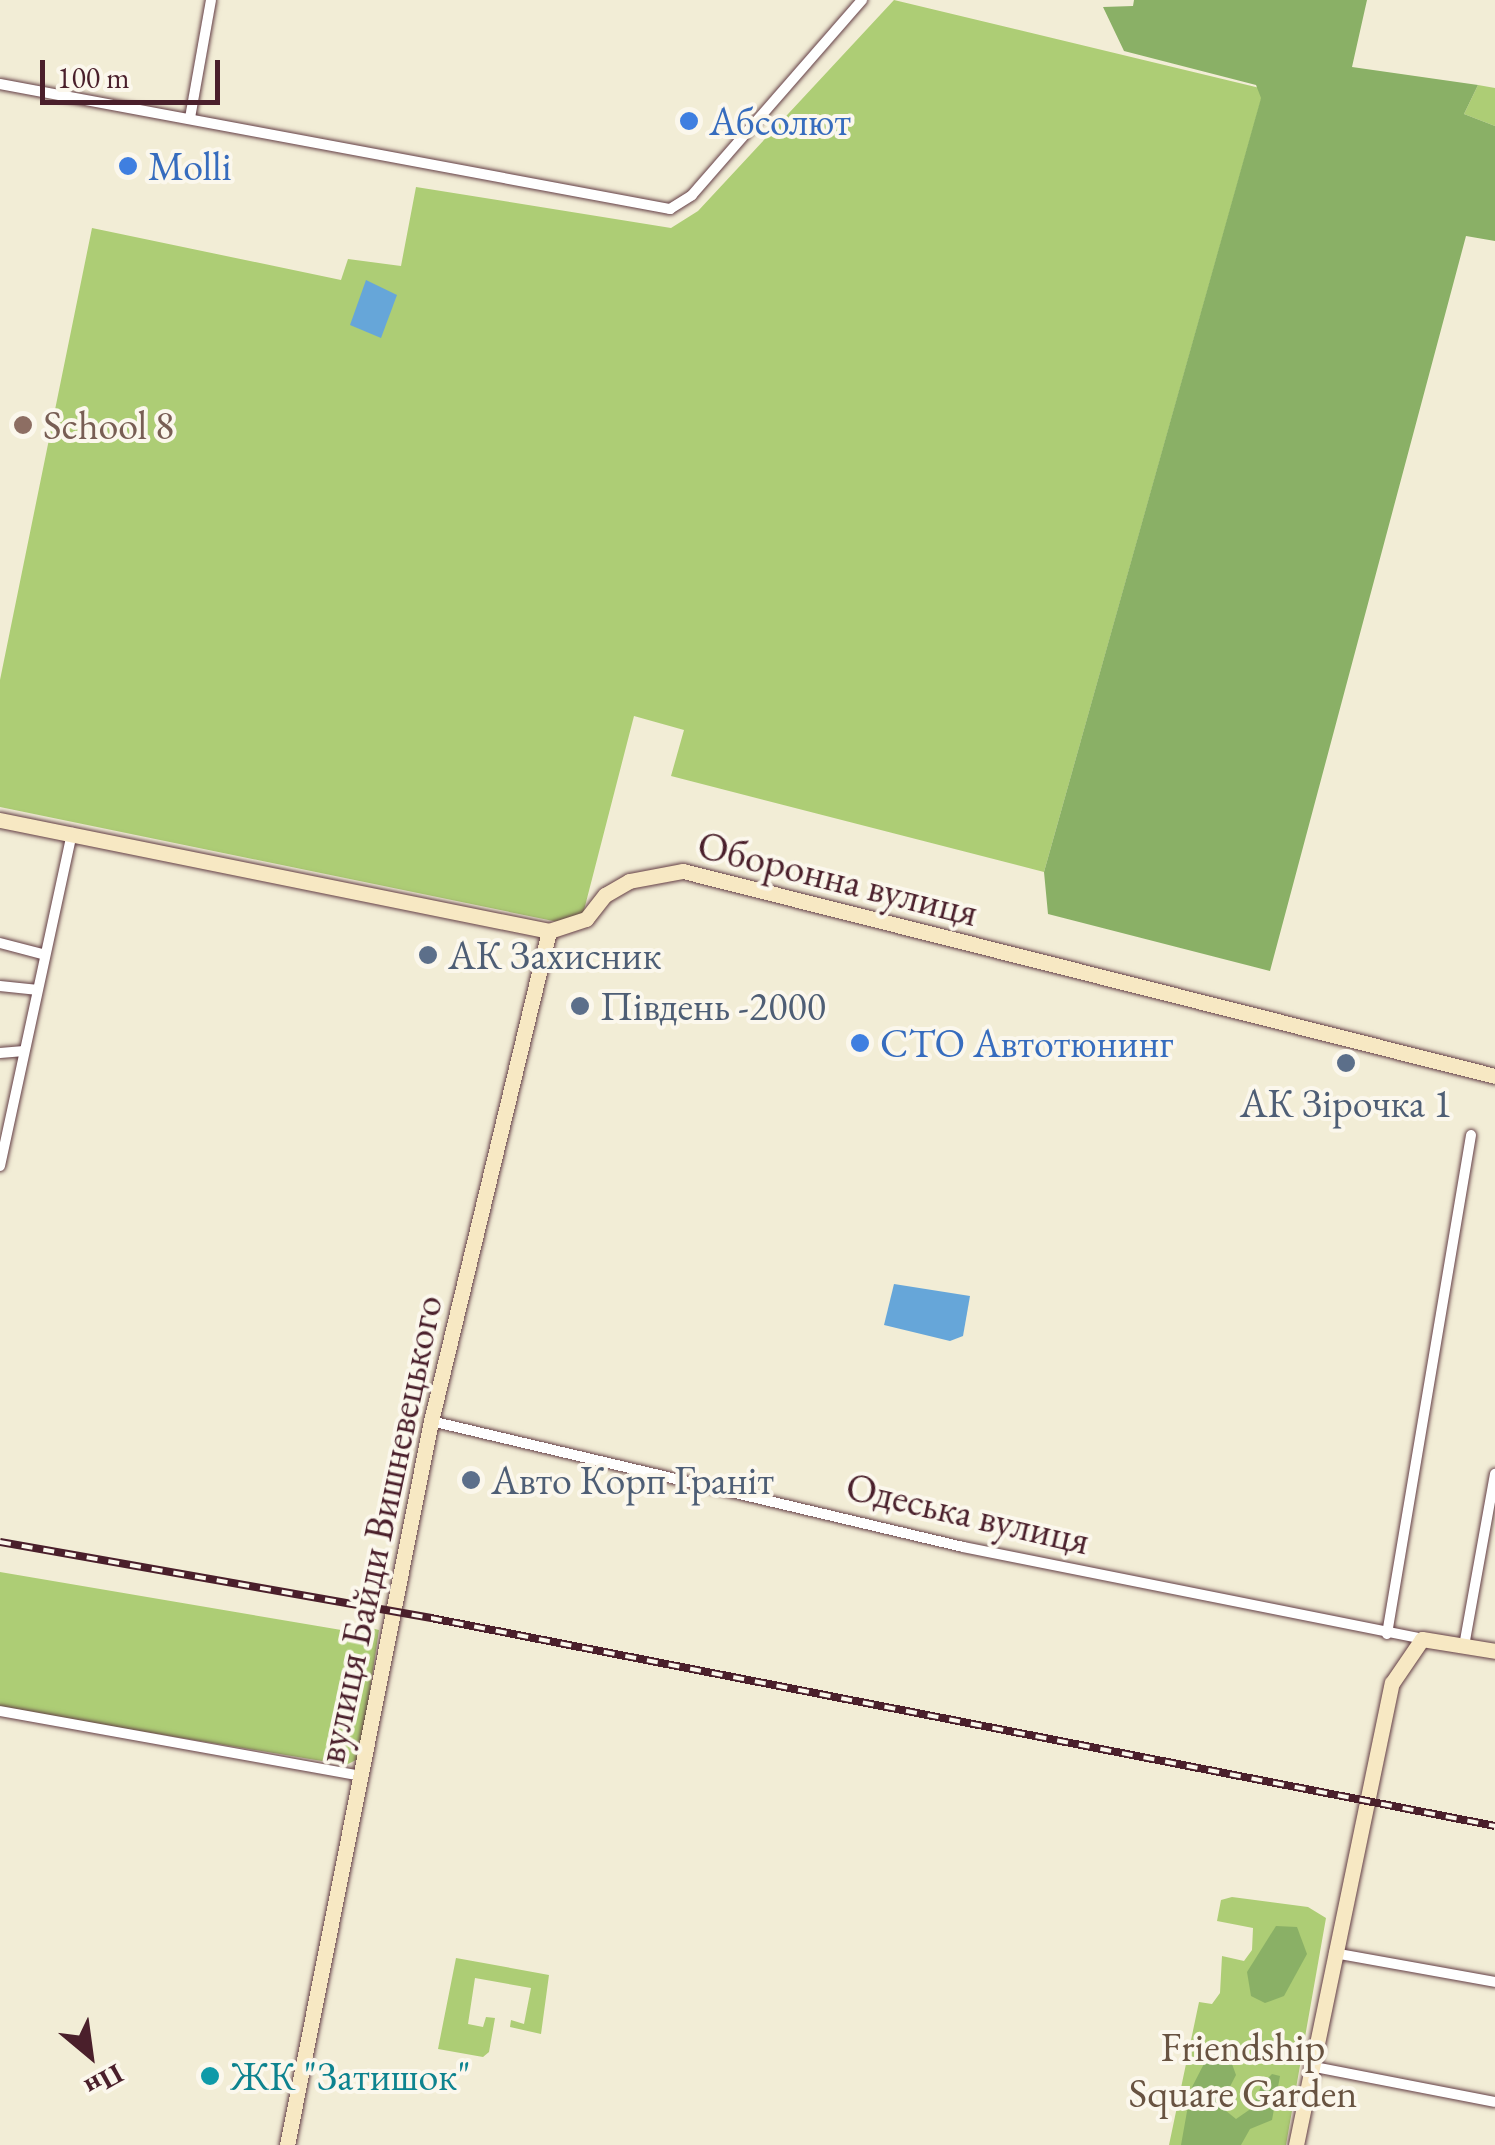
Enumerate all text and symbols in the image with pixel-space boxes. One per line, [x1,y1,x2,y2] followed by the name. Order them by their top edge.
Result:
[45,40,225,102] scale bar
[57,58,130,97] text: 100 m
[709,97,851,145] place label: Абсолют
[678,110,700,132] marker: Абсолют
[148,142,231,190] place label: Molli
[117,155,139,177] marker: Molli
[43,401,174,449] place label: School 8
[12,414,34,436] marker: School 8
[693,820,983,936] street label: Оборонна вулиця
[448,931,662,979] place label: АК Захисник
[417,944,439,966] marker: АК Захисник
[600,982,826,1030] place label: Південь -2000
[569,995,591,1017] marker: Південь -2000
[880,1019,1173,1067] place label: СТО Автотюнинг
[849,1032,871,1054] marker: СТО Автотюнинг
[1335,1052,1357,1074] marker: АК Зірочка 1
[1240,1079,1452,1127] place label: АК Зірочка 1
[306,1291,452,1767] street label: вулиця Байди Вишневецького
[491,1456,774,1504] place label: Авто Корп Граніт
[842,1462,1094,1564] street label: Одеська вулиця
[460,1469,482,1491] marker: Авто Корп Граніт
[40,2005,140,2105] north arrow
[1129,2023,1357,2117] park label: Friendship Square Garden
[230,2052,471,2100] place label: ЖК "Затишок"
[79,2056,130,2106] text: Пн
[199,2065,221,2087] marker: ЖК "Затишок"

